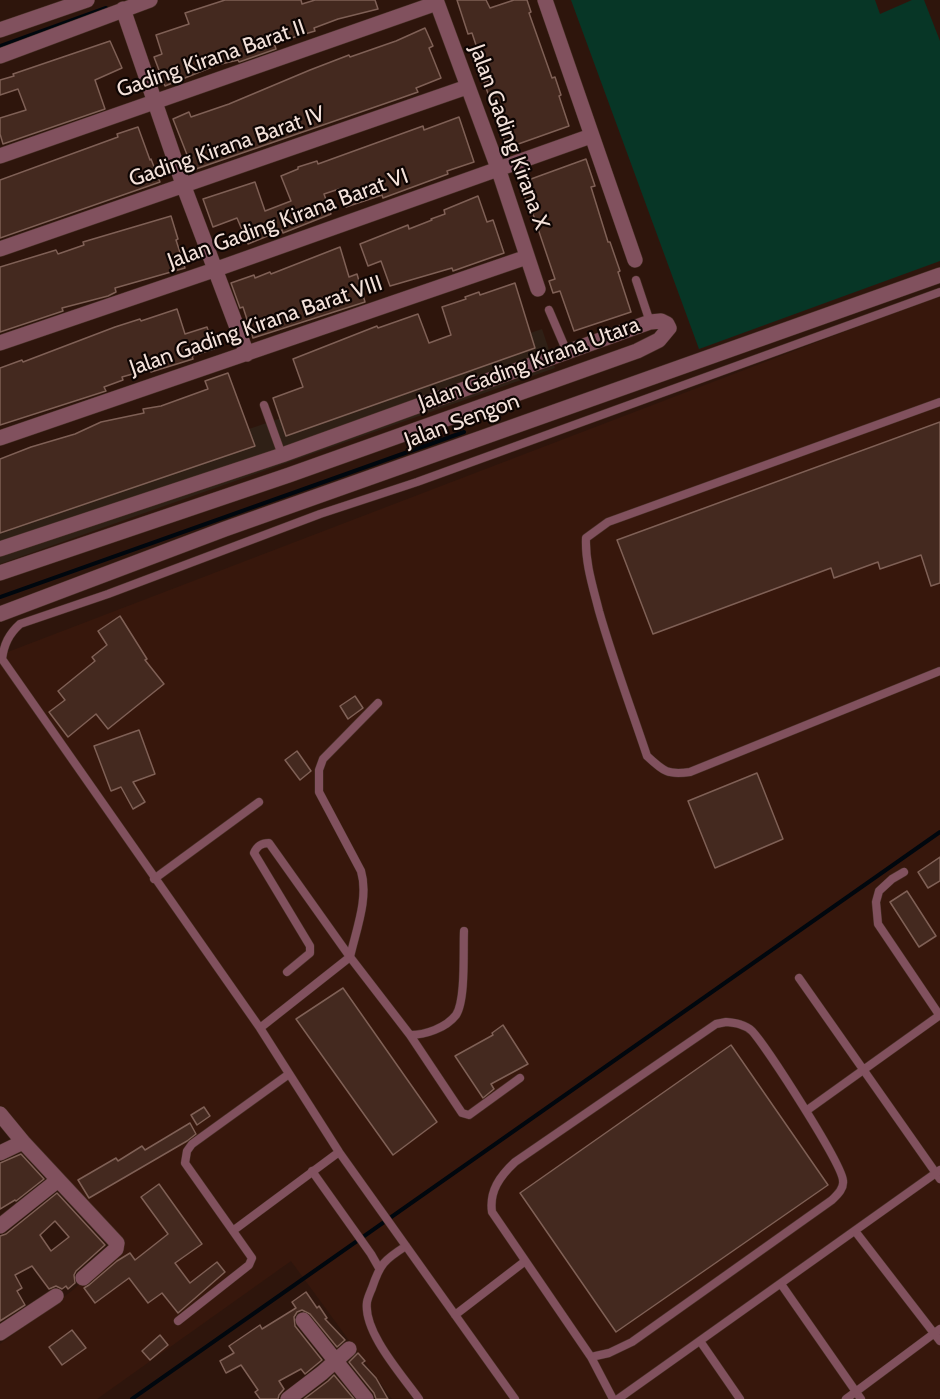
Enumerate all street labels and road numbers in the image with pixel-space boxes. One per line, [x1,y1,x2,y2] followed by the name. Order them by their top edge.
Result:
[113,14,309,104] street label: Gading Kirana Barat II
[463,41,555,233] street label: Jalan Gading Kirana X
[126,101,328,193] street label: Gading Kirana Barat IV
[164,163,412,275] street label: Jalan Gading Kirana Barat VI
[126,270,386,382] street label: Jalan Gading Kirana Barat VIII
[415,312,643,416] street label: Jalan Gading Kirana Utara
[401,388,523,454] street label: Jalan Sengon

